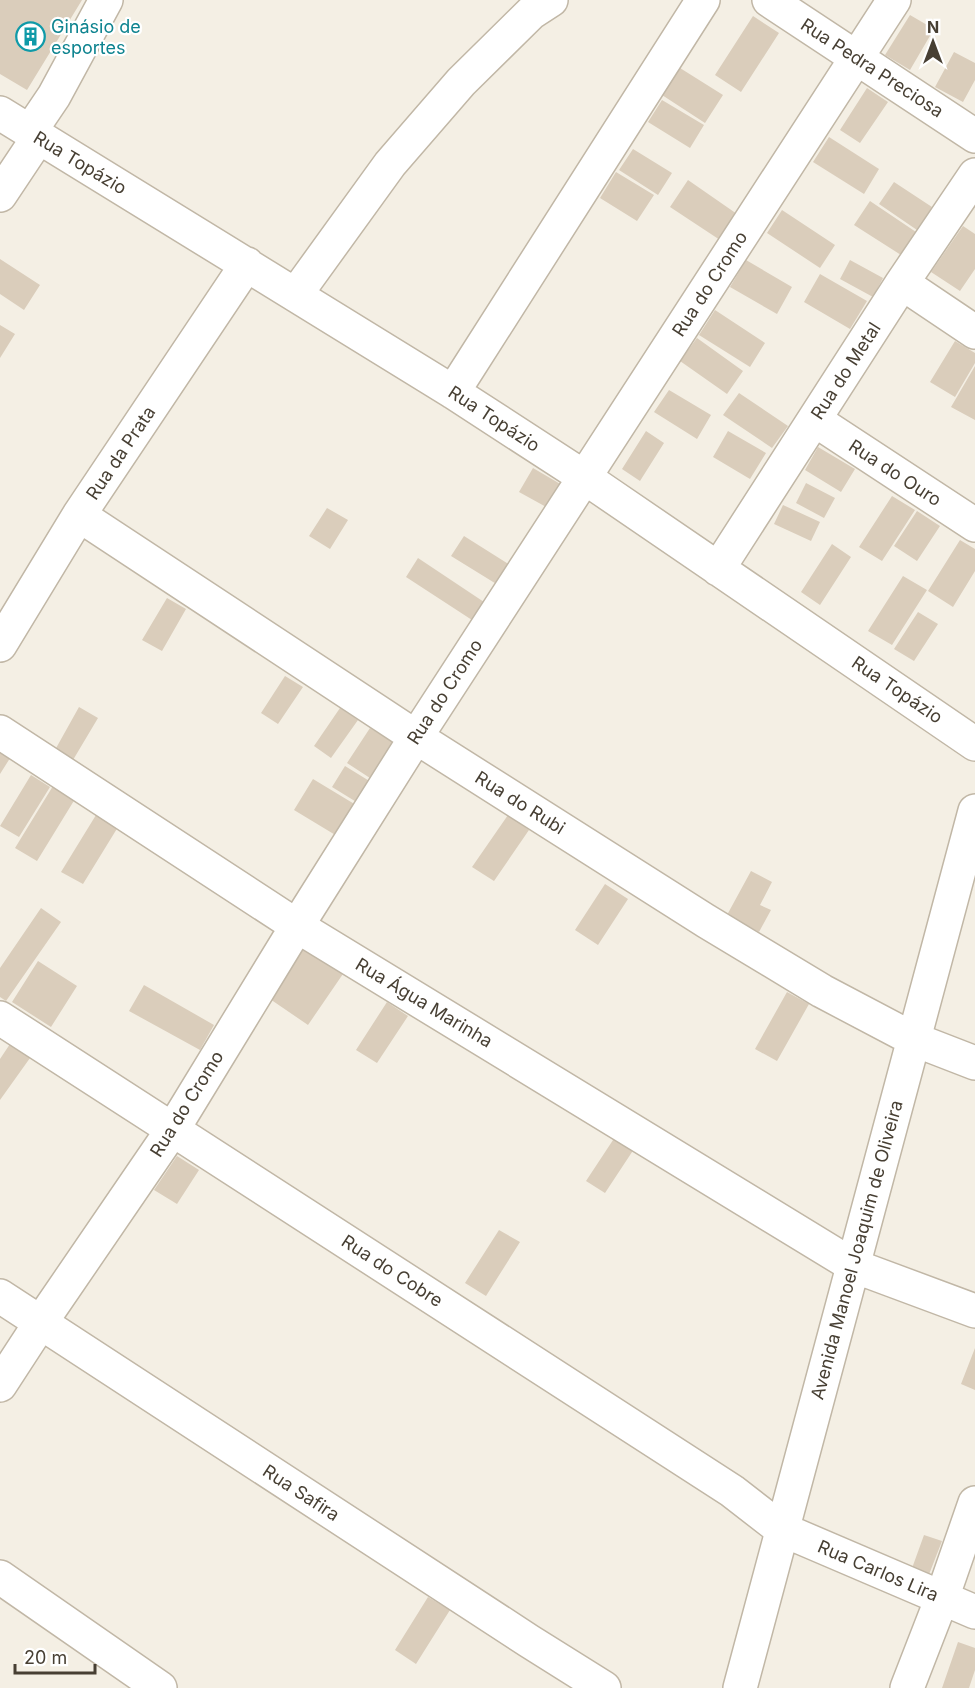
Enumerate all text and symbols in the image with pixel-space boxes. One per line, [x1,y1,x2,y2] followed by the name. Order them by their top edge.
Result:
[903,12,963,72] north arrow
[797,14,948,122] street label: Rua Pedra Preciosa
[51,16,141,58] place label: Ginásio de esportes
[927,17,939,37] text: N
[14,21,46,53] building icon: Ginásio de esportes
[30,127,131,199] street label: Rua Topázio
[668,227,751,340] street label: Rua do Cromo
[806,318,885,423] street label: Rua do Metal
[445,381,544,456] street label: Rua Topázio
[82,402,160,503] street label: Rua da Prata
[845,435,945,510] street label: Rua do Ouro
[403,635,486,748] street label: Rua do Cromo
[848,652,947,728] street label: Rua Topázio
[471,767,569,838] street label: Rua do Rubi
[352,953,497,1052] street label: Rua Água Marinha
[146,1047,228,1161] street label: Rua do Cromo
[806,1098,907,1402] street label: Avenida Manoel Joaquim de Oliveira
[338,1230,447,1311] street label: Rua do Cobre
[259,1460,343,1525] street label: Rua Safira
[815,1536,942,1605] street label: Rua Carlos Lira
[15,1637,94,1675] scale bar
[24,1647,67,1668] text: 20 m

